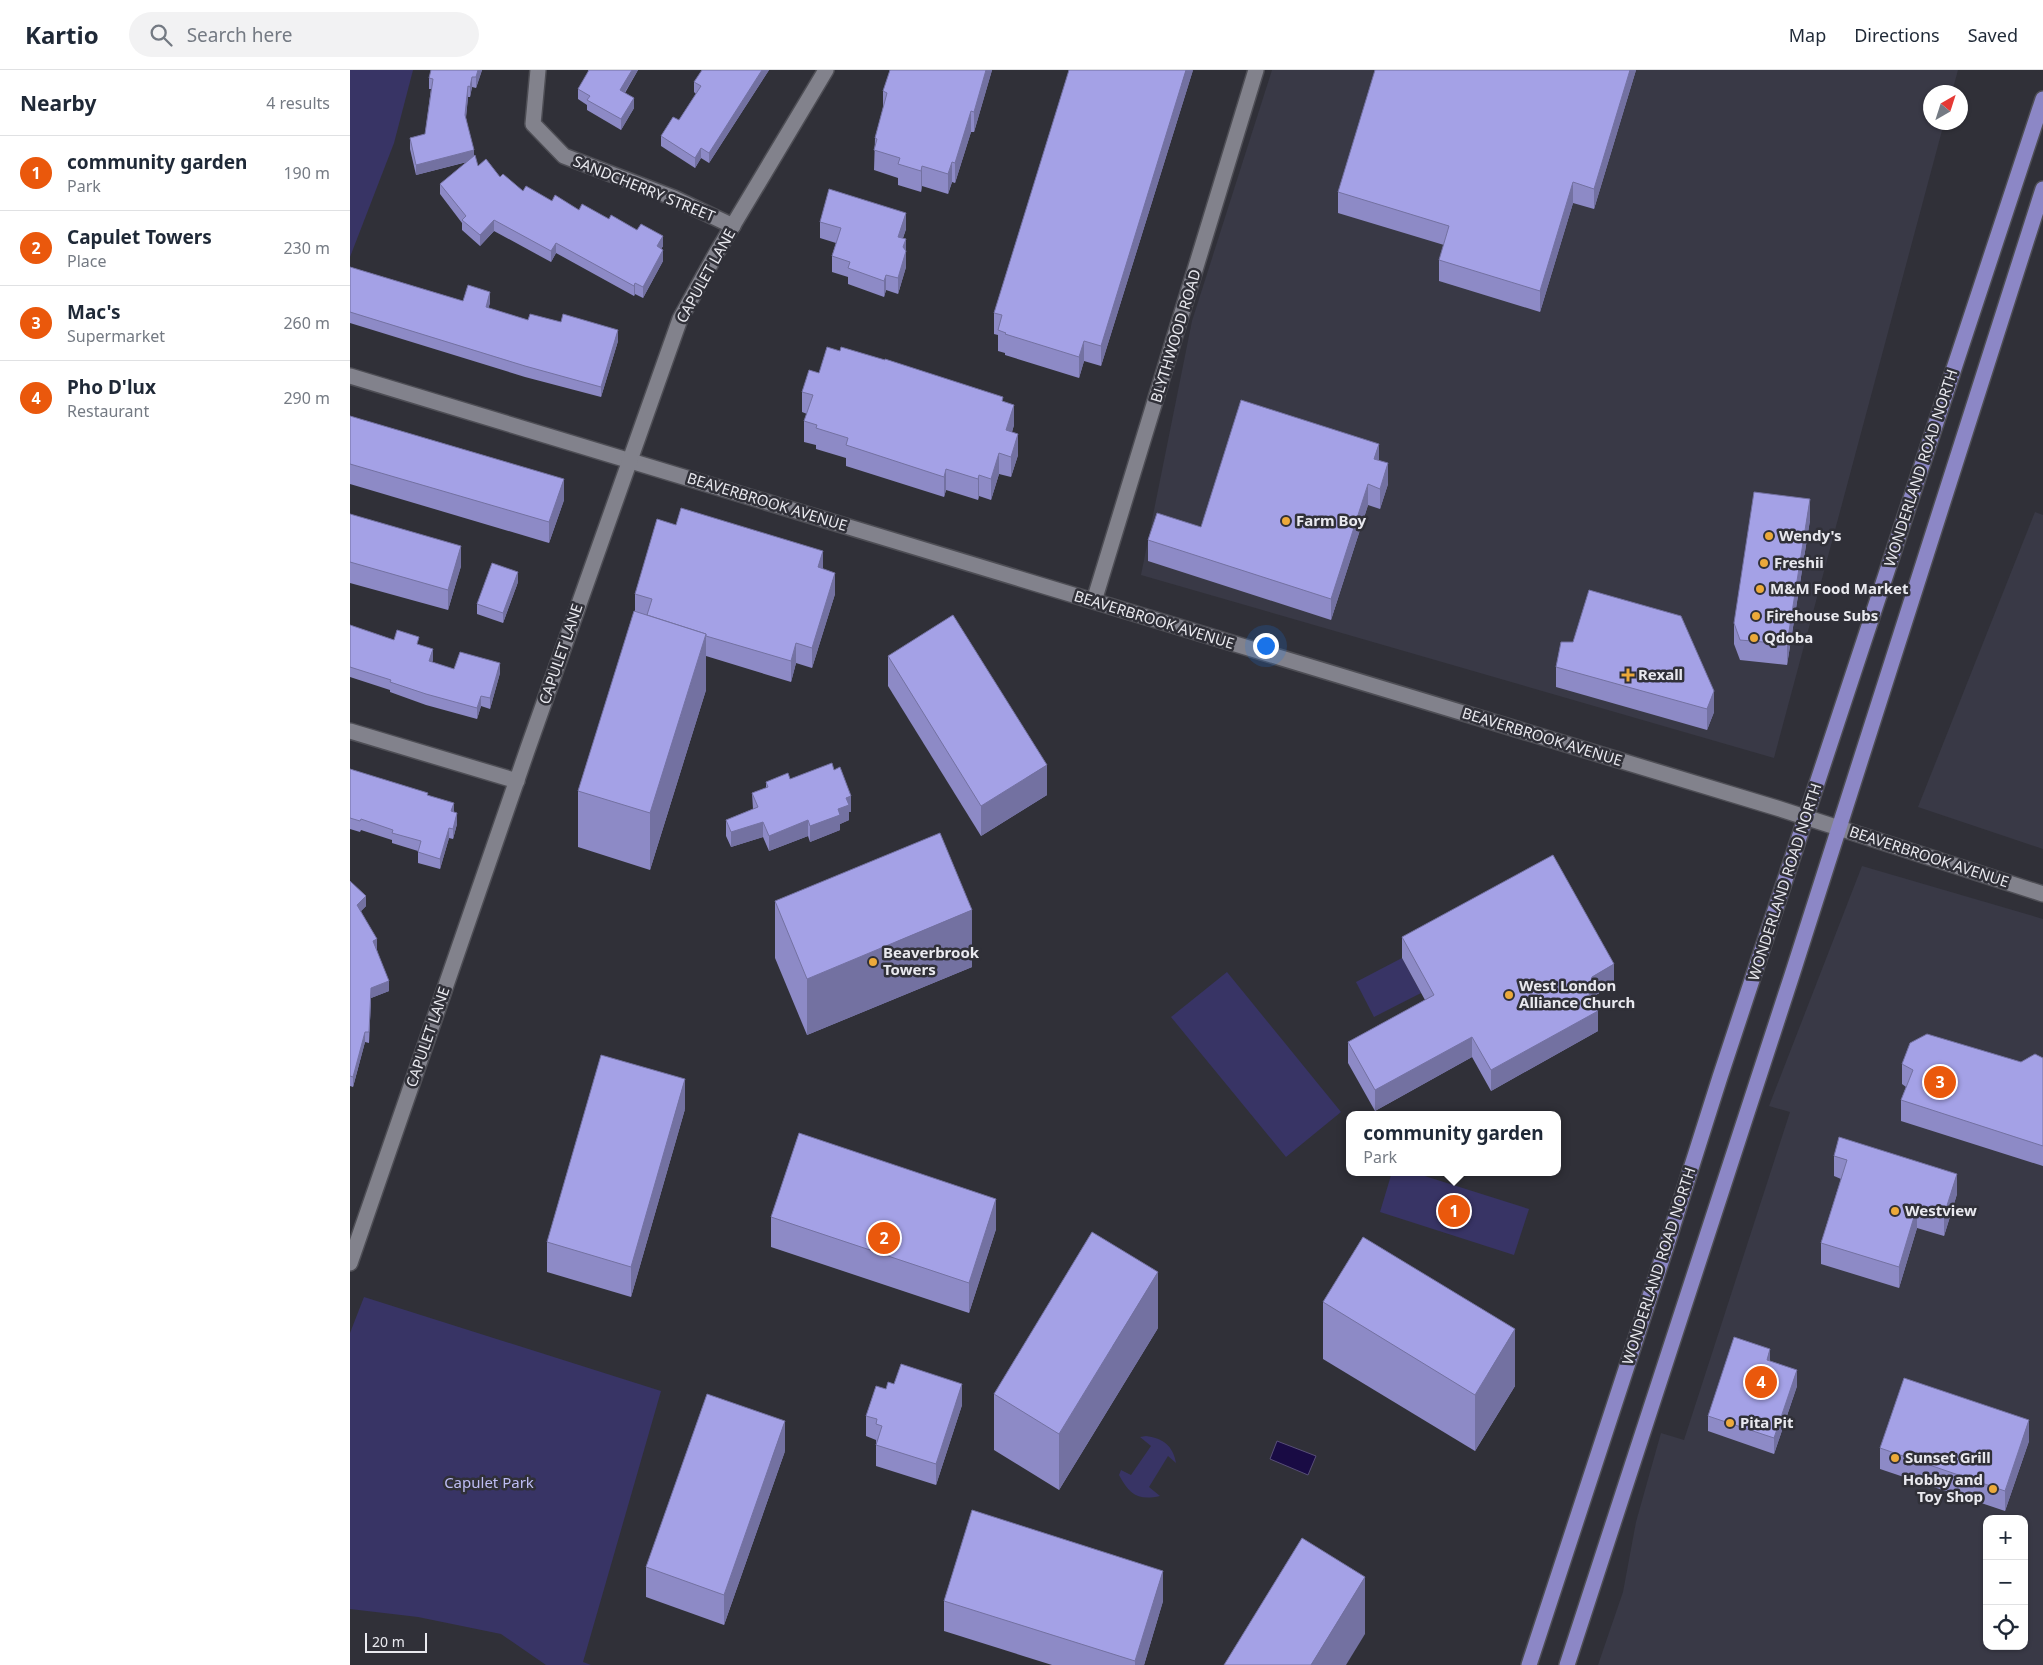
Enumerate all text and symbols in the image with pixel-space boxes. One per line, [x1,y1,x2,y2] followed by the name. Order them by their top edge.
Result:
[129,12,479,57] search box
[25,18,99,51] text: Kartio
[147,21,175,49] icon: search
[187,22,292,48] text: Search here
[1789,23,1826,47] text: Map
[1854,23,1940,47] text: Directions
[1968,23,2018,47] text: Saved
[1923,85,1968,130] north arrow
[20,89,96,117] text: Nearby
[266,92,330,114] text: 4 results
[67,149,247,175] text: community garden
[571,151,719,226] street label: SANDCHERRY STREET
[31,162,41,184] text: 1
[283,162,330,184] text: 190 m
[67,175,101,197] text: Park
[67,224,212,250] text: Capulet Towers
[671,225,739,326] street label: CAPULET LANE
[31,237,41,259] text: 2
[283,237,330,259] text: 230 m
[67,250,107,272] text: Place
[1145,267,1205,405] street label: BLYTHWOOD ROAD
[67,299,121,325] text: Mac's
[31,312,41,334] text: 3
[283,312,330,334] text: 260 m
[67,325,165,347] text: Supermarket
[1879,366,1961,569] street label: WONDERLAND ROAD NORTH
[67,374,156,400] text: Pho D'lux
[31,387,41,409] text: 4
[283,387,330,409] text: 290 m
[67,400,149,422] text: Restaurant
[685,467,850,535] street label: BEAVERBROOK AVENUE
[1296,510,1367,530] place label: Farm Boy
[1280,515,1292,527] marker: Farm Boy
[1779,525,1842,545] place label: Wendy's
[1763,530,1775,542] marker: Wendy's
[1774,552,1824,572] place label: Freshii
[1758,557,1770,569] marker: Freshii
[1770,578,1909,598] place label: M&M Food Market
[1754,583,1766,595] marker: M&M Food Market
[1072,585,1237,653] street label: BEAVERBROOK AVENUE
[534,601,587,706] street label: CAPULET LANE
[1766,605,1878,625] place label: Firehouse Subs
[1750,610,1762,622] marker: Firehouse Subs
[1764,627,1813,647] place label: Qdoba
[1748,632,1760,644] marker: Qdoba
[1253,633,1279,659] your location
[1638,664,1683,684] place label: Rexall
[1622,669,1634,681] marker: Rexall
[1460,702,1625,770] street label: BEAVERBROOK AVENUE
[1743,780,1825,983] street label: WONDERLAND ROAD NORTH
[1847,821,2012,891] street label: BEAVERBROOK AVENUE
[883,942,980,979] place label: Beaverbrook Towers
[867,956,879,968] marker: Beaverbrook Towers
[1519,975,1635,1012] place label: West London Alliance Church
[401,984,454,1089] street label: CAPULET LANE
[1503,989,1515,1001] marker: West London Alliance Church
[1924,1063,1956,1101] pin: 3
[1346,1111,1561,1176] popup
[1363,1120,1544,1146] text: community garden
[1363,1146,1397,1168] text: Park
[1617,1164,1699,1367] street label: WONDERLAND ROAD NORTH
[1438,1192,1470,1230] pin: 1
[1905,1200,1977,1220] place label: Westview
[1889,1205,1901,1217] marker: Westview
[868,1219,900,1257] pin: 2
[1745,1363,1777,1401] pin: 4
[1740,1412,1794,1432] place label: Pita Pit
[1724,1417,1736,1429] marker: Pita Pit
[1905,1447,1991,1467] place label: Sunset Grill
[1889,1452,1901,1464] marker: Sunset Grill
[1903,1469,1983,1506] place label: Hobby and Toy Shop
[444,1472,534,1492] park label: Capulet Park
[1987,1483,1999,1495] marker: Hobby and Toy Shop
[1983,1515,2028,1650] map controls
[1983,1515,2028,1560] button: +
[1983,1560,2028,1605] button: −
[1983,1605,2028,1650] button: locate
[365,1630,428,1653] scale bar
[372,1632,405,1651] text: 20 m

